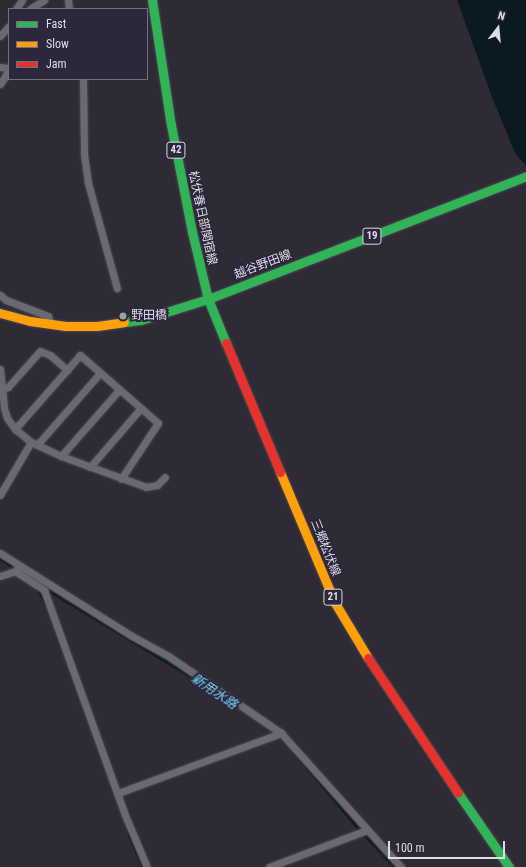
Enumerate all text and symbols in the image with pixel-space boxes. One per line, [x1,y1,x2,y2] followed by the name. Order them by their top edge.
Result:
[8,8,148,80] legend
[478,8,518,48] north arrow
[496,9,506,23] text: N
[46,17,66,31] text: Fast
[46,37,69,51] text: Slow
[46,57,67,71] text: Jam
[166,141,186,159] road number: 42
[185,170,219,266] street label: 松伏春日部関宿線
[362,227,382,245] road number: 19
[232,248,294,282] street label: 越谷野田線
[131,309,167,323] place label: 野田橋
[118,311,128,321] marker: 野田橋
[307,517,343,579] street label: 三郷松伏線
[323,588,343,606] road number: 21
[188,671,240,713] water label: 新用水路
[390,833,507,859] scale bar
[395,841,425,855] text: 100 m

